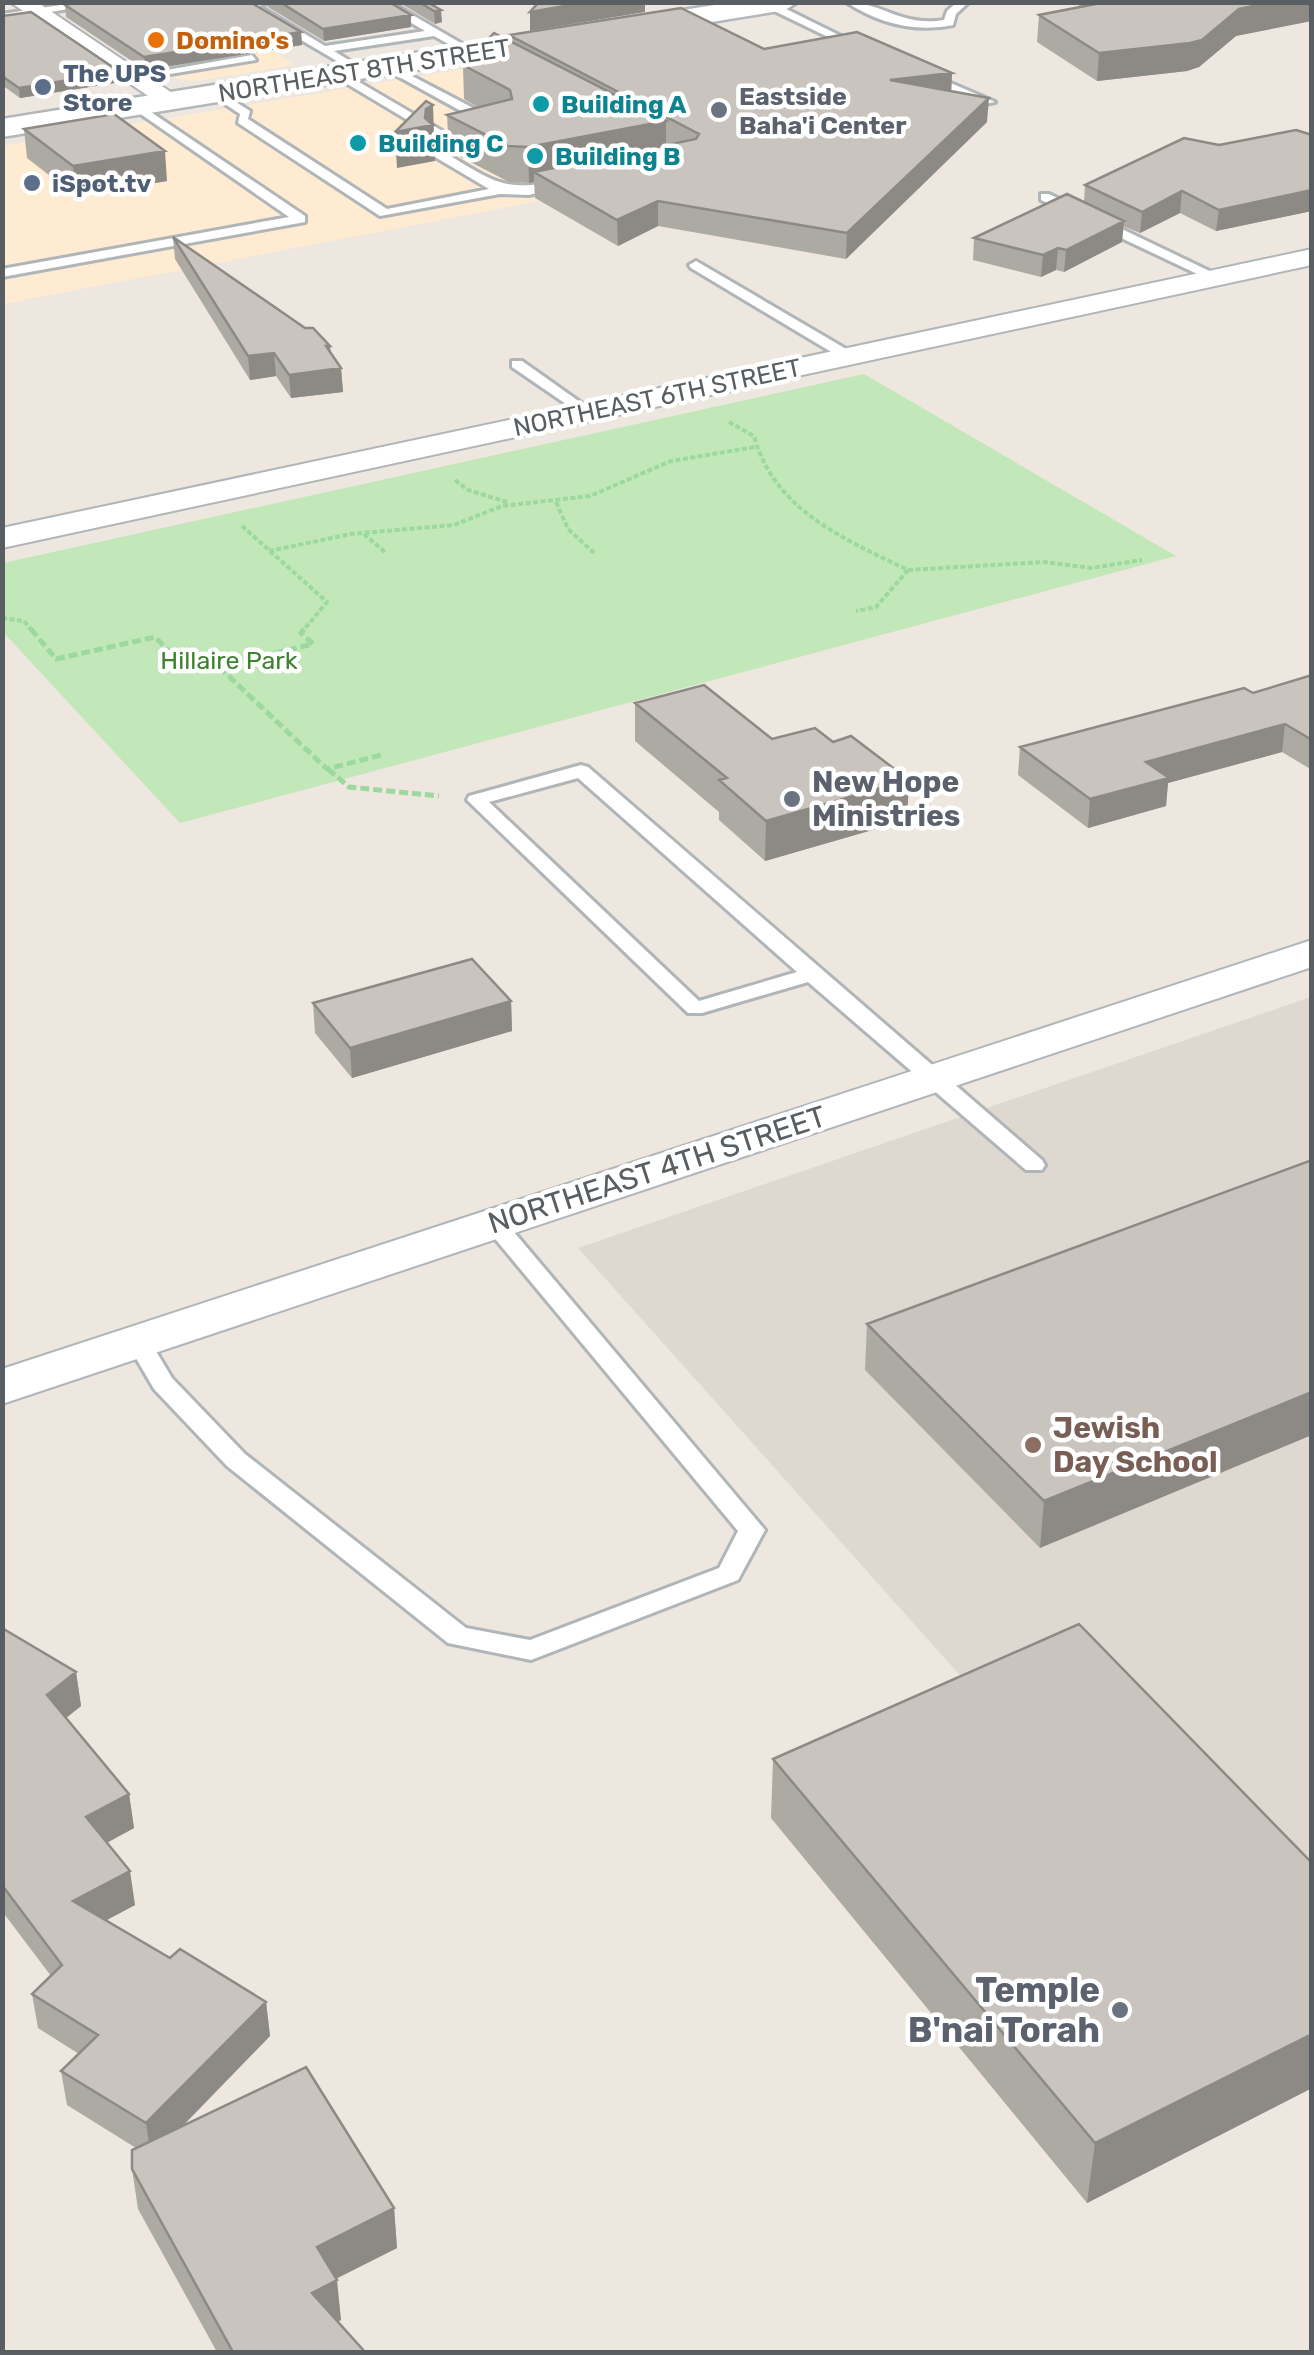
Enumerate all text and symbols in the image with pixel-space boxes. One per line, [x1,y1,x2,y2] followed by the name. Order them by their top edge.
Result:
[176,26,290,55] place label: Domino's
[145,29,167,51] marker: Domino's
[216,33,512,108] street label: NORTHEAST 8TH STREET
[63,59,166,117] place label: The UPS Store
[32,76,54,98] marker: The UPS Store
[739,82,907,140] place label: Eastside Baha'i Center
[561,90,686,119] place label: Building A
[530,93,552,115] marker: Building A
[708,99,730,121] marker: Eastside Baha'i Center
[378,129,504,158] place label: Building C
[347,132,369,154] marker: Building C
[555,142,681,171] place label: Building B
[524,145,546,167] marker: Building B
[52,169,151,198] place label: iSpot.tv
[21,172,43,194] marker: iSpot.tv
[511,353,804,442] street label: NORTHEAST 6TH STREET
[160,646,298,675] park label: Hillaire Park
[812,764,960,834] place label: New Hope Ministries
[781,788,803,810] marker: New Hope Ministries
[484,1098,830,1242] street label: NORTHEAST 4TH STREET
[1053,1410,1218,1480] place label: Jewish Day School
[1022,1434,1044,1456] marker: Jewish Day School
[908,1969,1100,2051] place label: Temple B'nai Torah
[1109,1999,1131,2021] marker: Temple B'nai Torah

